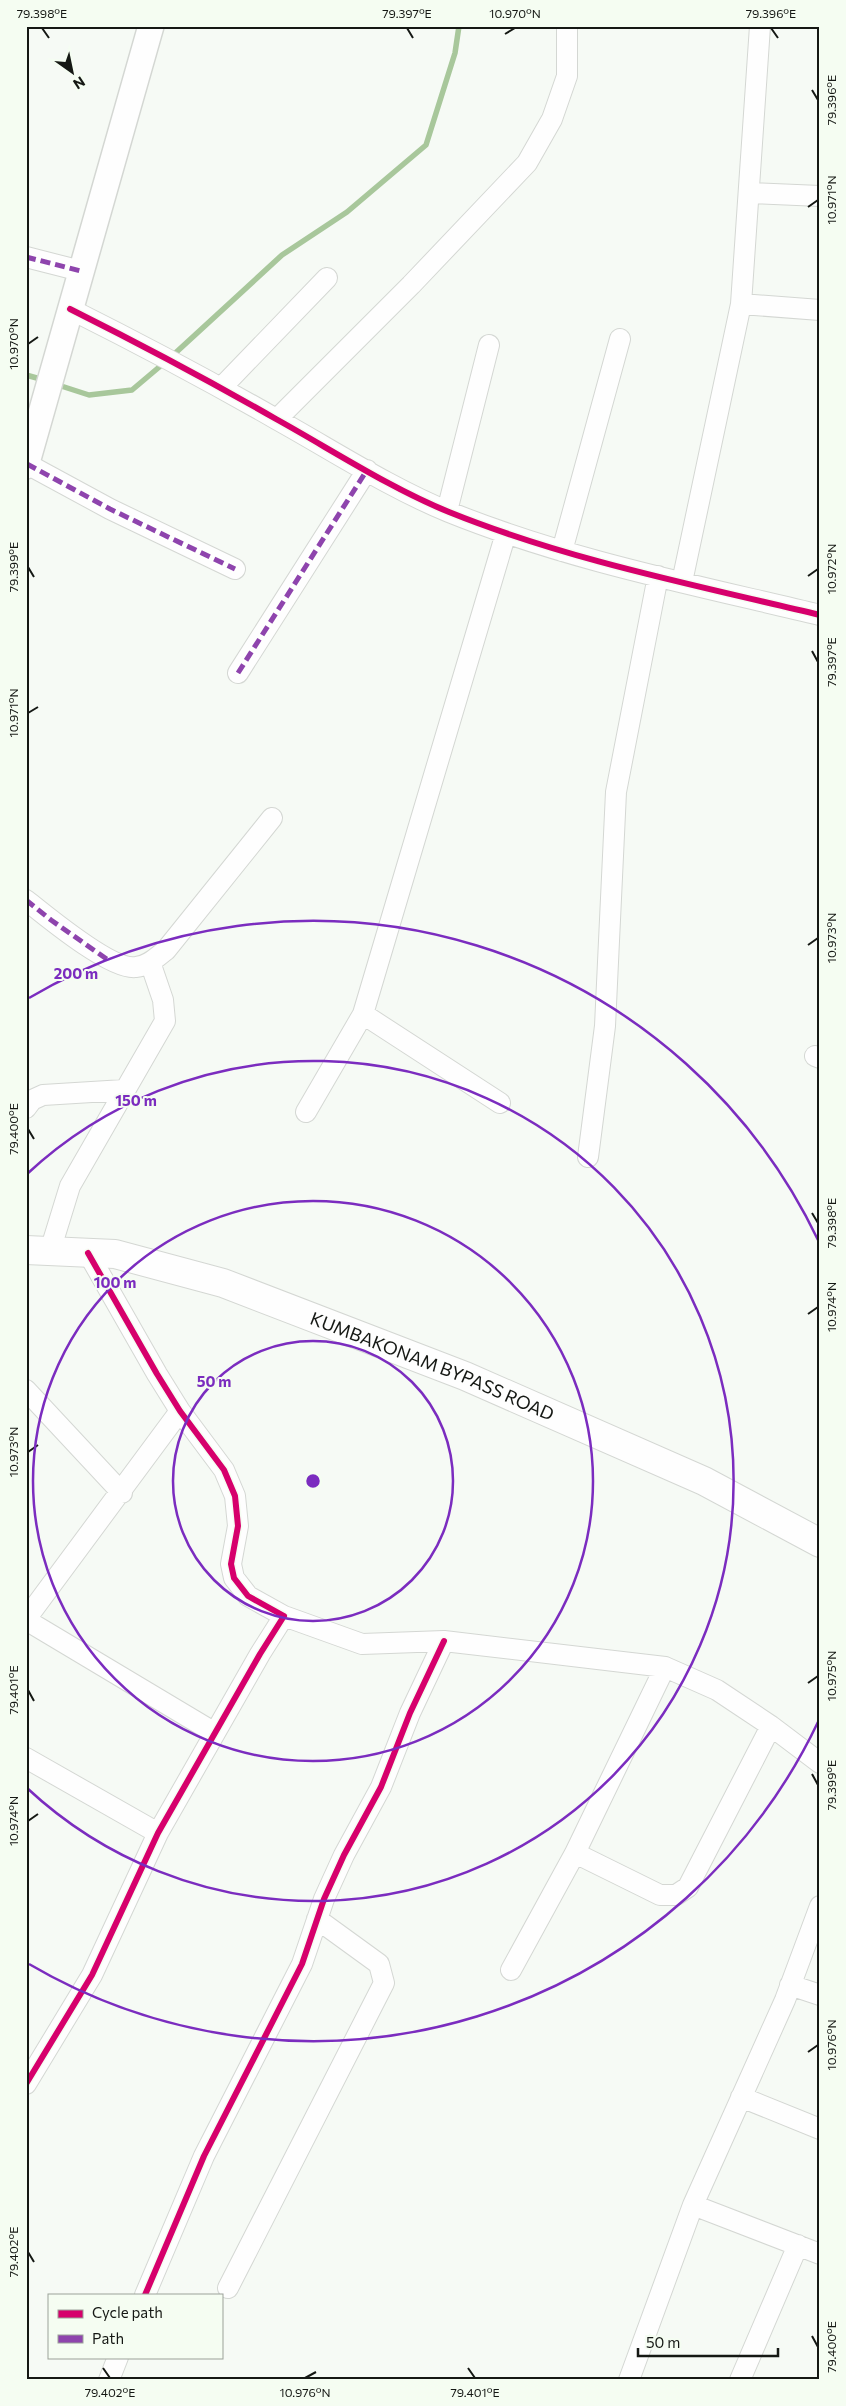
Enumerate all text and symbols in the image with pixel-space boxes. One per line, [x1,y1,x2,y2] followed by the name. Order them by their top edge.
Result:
[17,6,67,20] text: 79.398°E
[382,6,432,20] text: 79.397°E
[489,6,541,20] text: 10.970°N
[746,6,796,20] text: 79.396°E
[48,48,98,98] north arrow
[70,73,88,93] text: N
[824,75,838,125] text: 79.396°E
[824,176,838,224] text: 10.971°N
[6,318,20,370] text: 10.970°N
[6,542,20,592] text: 79.399°E
[824,544,838,594] text: 10.972°N
[824,637,838,687] text: 79.397°E
[6,689,20,737] text: 10.971°N
[824,913,838,963] text: 10.973°N
[54,964,98,982] text: 200 m
[115,1091,157,1109] text: 150 m
[6,1103,20,1155] text: 79.400°E
[824,1198,838,1248] text: 79.398°E
[94,1273,136,1291] text: 100 m
[824,1282,838,1332] text: 10.974°N
[307,1307,558,1425] street label: KUMBAKONAM BYPASS ROAD
[197,1372,231,1390] text: 50 m
[6,1427,20,1477] text: 10.973°N
[304,1472,322,1490] centre of rings
[824,1651,838,1701] text: 10.975°N
[6,1665,20,1715] text: 79.401°E
[824,1760,838,1810] text: 79.399°E
[6,1796,20,1846] text: 10.974°N
[824,2020,838,2070] text: 10.976°N
[6,2227,20,2277] text: 79.402°E
[48,2294,222,2358] legend
[92,2303,163,2321] text: Cycle path
[824,2321,838,2373] text: 79.400°E
[638,2326,778,2358] scale bar
[92,2329,124,2347] text: Path
[646,2333,680,2351] text: 50 m
[85,2385,135,2399] text: 79.402°E
[280,2385,330,2399] text: 10.976°N
[450,2385,500,2399] text: 79.401°E

